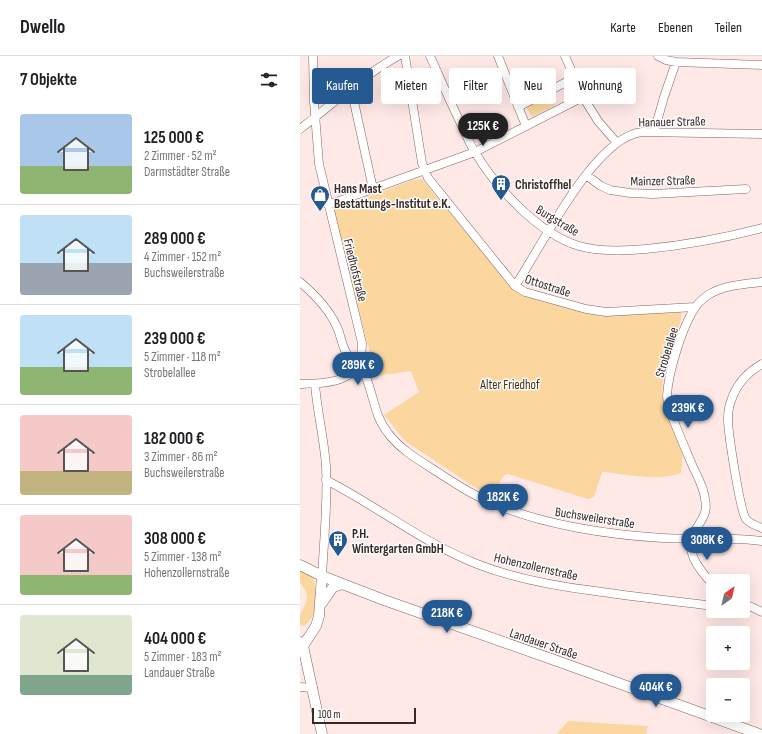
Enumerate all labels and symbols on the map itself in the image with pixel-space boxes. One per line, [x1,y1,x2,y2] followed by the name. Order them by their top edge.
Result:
[450,113,516,147] pin: 125K €
[638,113,706,131] street label: Hanauer Straße
[630,172,696,190] street label: Mainzer Straße
[490,173,512,201] building icon: Christoffhel
[515,177,572,193] place label: Christoffhel
[334,181,451,212] place label: Hans Mast Bestattungs-Institut e.K.
[309,184,331,212] shop icon: Hans Mast Bestattungs-Institut e.K.
[533,202,582,240] street label: Burgstraße
[339,237,371,303] street label: Friedhofstraße
[523,271,573,301] street label: Ottostraße
[652,325,682,379] street label: Strobelallee
[325,352,391,386] pin: 289K €
[479,377,540,393] park label: Alter Friedhof
[655,395,721,429] pin: 239K €
[470,484,536,518] pin: 182K €
[554,504,636,532] street label: Buchsweilerstraße
[352,526,444,557] place label: P.H. Wintergarten GmbH
[674,527,740,561] pin: 308K €
[327,529,349,557] building icon: P.H. Wintergarten GmbH
[492,550,579,584] street label: Hohenzollernstraße
[706,574,750,618] north arrow
[414,600,480,634] pin: 218K €
[507,625,580,663] street label: Landauer Straße
[623,674,689,708] pin: 404K €
[312,706,416,725] scale bar

